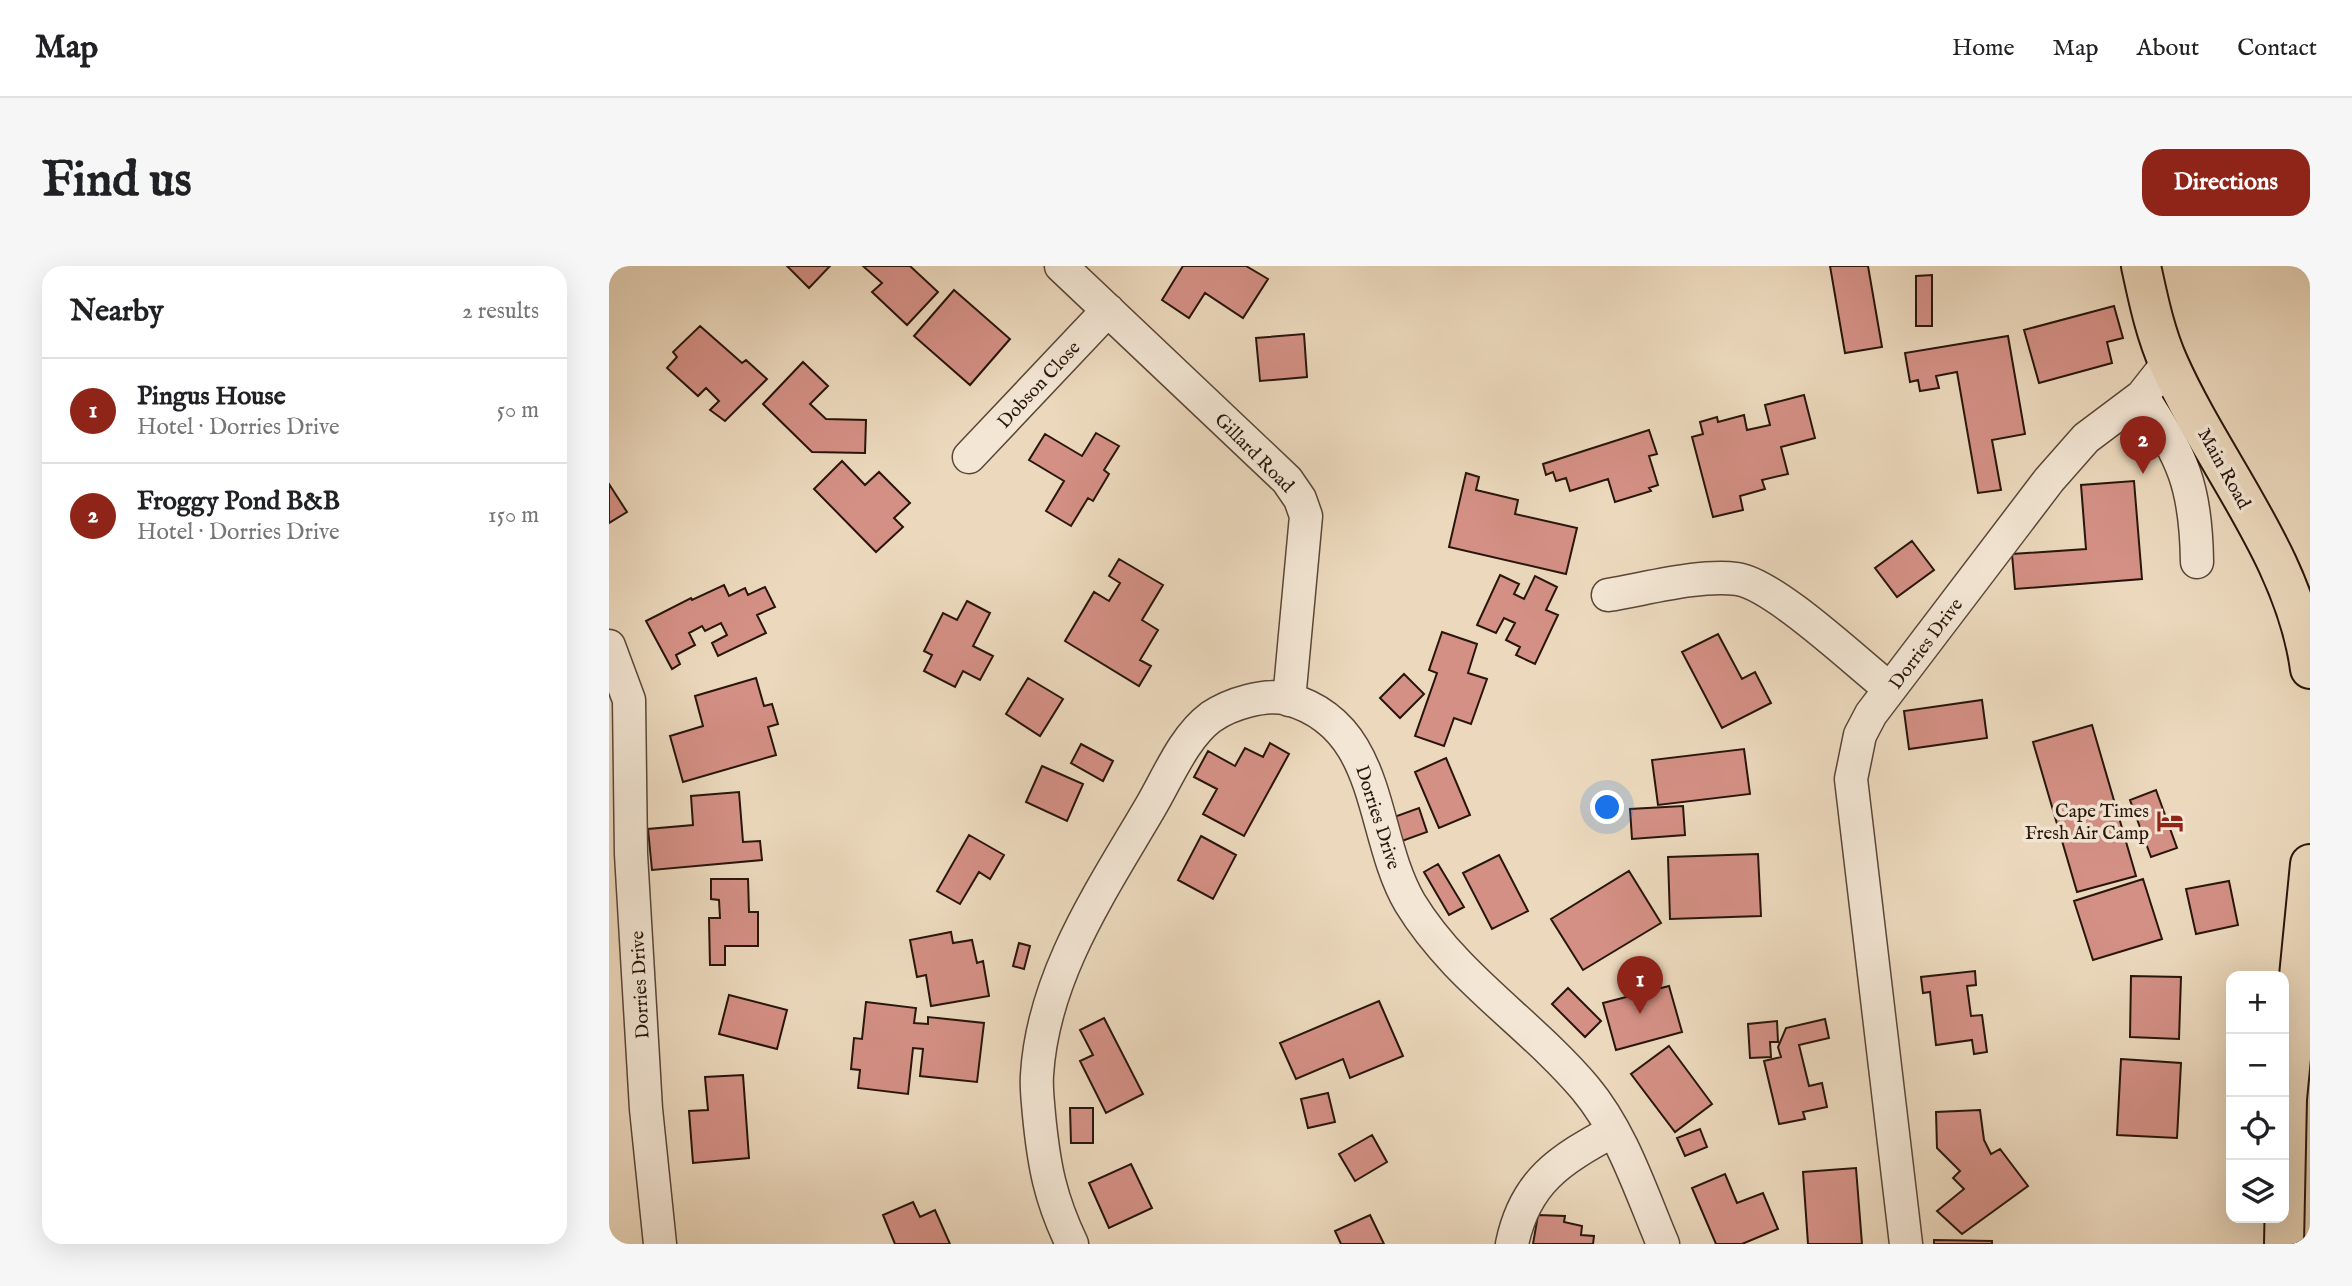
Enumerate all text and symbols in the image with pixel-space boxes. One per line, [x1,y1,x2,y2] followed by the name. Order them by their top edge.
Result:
[35,27,98,69] text: Map
[1952,33,2015,64] text: Home
[2053,33,2099,64] text: Map
[2137,33,2199,64] text: About
[2237,33,2317,64] text: Contact
[2142,149,2310,216] button: Directions
[42,151,192,213] text: Find us
[70,293,163,331] text: Nearby
[462,297,539,326] text: 2 results
[993,336,1086,434] street label: Dobson Close
[137,380,286,413] text: Pingus House
[89,396,97,425] text: 1
[497,396,539,425] text: 50 m
[1209,409,1299,499] street label: Gillard Road
[137,413,340,442] text: Hotel · Dorries Drive
[2120,416,2166,474] pin: 2
[2191,424,2256,514] street label: Main Road
[137,485,340,518] text: Froggy Pond B&B
[88,501,98,530] text: 2
[488,501,539,530] text: 150 m
[137,518,340,547] text: Hotel · Dorries Drive
[1884,594,1969,695] street label: Dorries Drive
[1349,762,1405,873] street label: Dorries Drive
[1590,790,1624,824] your location
[2025,800,2149,846] place label: Cape Times Fresh Air Camp
[2155,806,2185,836] hotel icon: Cape Times Fresh Air Camp
[626,930,656,1040] street label: Dorries Drive
[1617,956,1663,1014] pin: 1
[2226,971,2289,1223] map controls
[2226,971,2289,1034] button: +
[2226,1034,2289,1097] button: −
[2226,1097,2289,1160] button: locate
[2226,1160,2289,1223] button: layers

